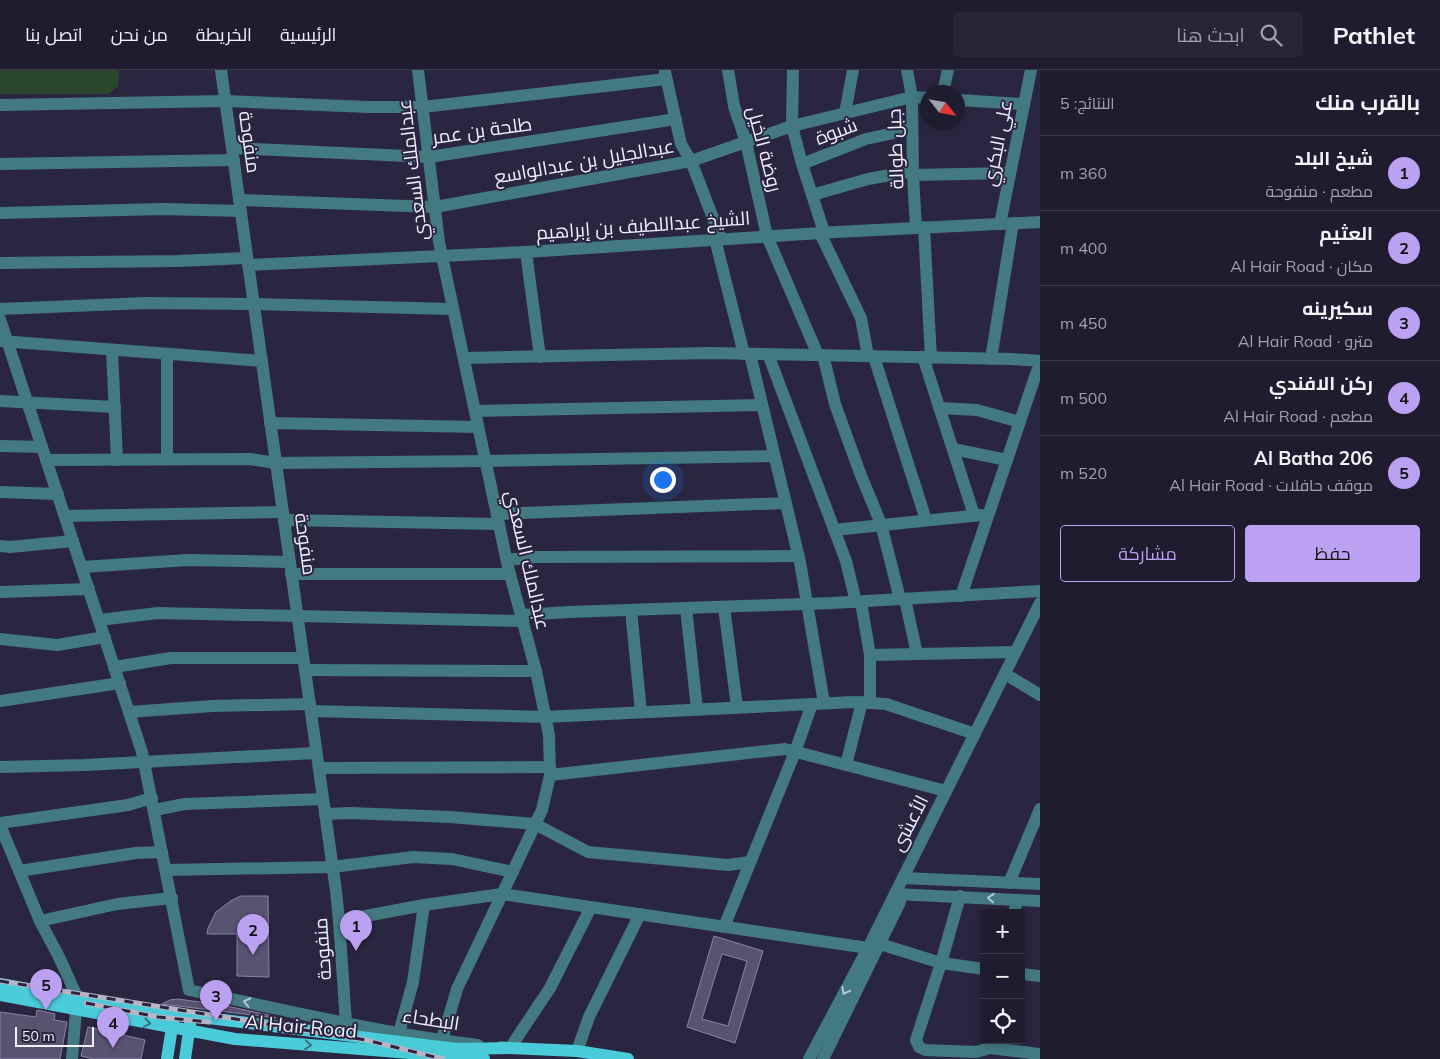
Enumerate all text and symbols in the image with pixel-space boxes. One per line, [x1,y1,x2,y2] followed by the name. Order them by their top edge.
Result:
[953,12,1303,57] search box
[1333,20,1415,50] text: Pathlet
[1257,21,1285,49] icon: search
[25,23,83,46] text: اتصل بنا
[111,23,168,46] text: من نحن
[196,23,252,46] text: الخريطة
[280,23,336,46] text: الرئيسية
[1176,23,1245,47] text: ابحث هنا
[920,85,965,130] north arrow
[1315,89,1420,115] text: بالقرب منك
[1060,93,1115,113] text: النتائج: 5
[391,97,436,242] street label: عبدالملك السعدي
[977,98,1020,189] street label: علي البكري
[742,104,788,194] street label: روضة الخيل
[882,108,908,190] street label: جبل طوالة
[234,109,266,175] street label: منفوحة
[430,111,533,149] street label: طلحة بن عمر
[811,112,861,150] street label: شبوة
[492,133,676,191] street label: عبدالجليل بن عبدالواسع
[1294,146,1373,170] text: شيخ البلد
[1060,163,1107,183] text: 360 m
[1399,163,1409,183] text: 1
[1265,181,1373,201] text: مطعم · منفوحة
[535,206,751,246] street label: الشيخ عبداللطيف بن إبراهيم
[1319,221,1373,245] text: العثيم
[1060,238,1107,258] text: 400 m
[1399,238,1409,258] text: 2
[1230,256,1373,276] text: مكان · Al Hair Road
[1302,296,1373,320] text: سكيرينه
[1060,313,1107,333] text: 450 m
[1399,313,1409,333] text: 3
[1238,331,1373,351] text: مترو · Al Hair Road
[1269,371,1373,395] text: ركن الافندي
[1060,388,1107,408] text: 500 m
[1399,388,1409,408] text: 4
[1223,406,1373,426] text: مطعم · Al Hair Road
[1254,446,1373,470] text: Al Batha 206
[1060,463,1107,483] text: 520 m
[1399,463,1409,483] text: 5
[650,467,676,493] your location
[1169,475,1373,495] text: موقف حافلات · Al Hair Road
[497,488,556,633] street label: عبدالملك السعدي
[290,511,322,577] street label: منفوحة
[1060,525,1235,582] button: مشاركة
[1245,525,1420,582] button: حفظ
[885,791,933,855] street label: الأعشى
[987,893,995,904] one-way arrow
[980,909,1025,1044] map controls
[980,909,1025,954] button: +
[340,910,372,951] pin: 1
[237,914,269,955] pin: 2
[308,917,336,981] street label: منفوحة
[980,954,1025,999] button: −
[30,969,62,1010] pin: 5
[200,980,232,1021] pin: 3
[841,985,851,994] one-way arrow
[243,997,251,1008] one-way arrow
[980,999,1025,1044] button: locate
[401,1003,461,1035] street label: البطحاء
[97,1007,129,1048] pin: 4
[244,1009,358,1043] street label: Al Hair Road
[143,1018,152,1028] one-way arrow
[15,1024,94,1047] scale bar
[22,1027,55,1045] text: 50 m
[304,1039,312,1050] one-way arrow

